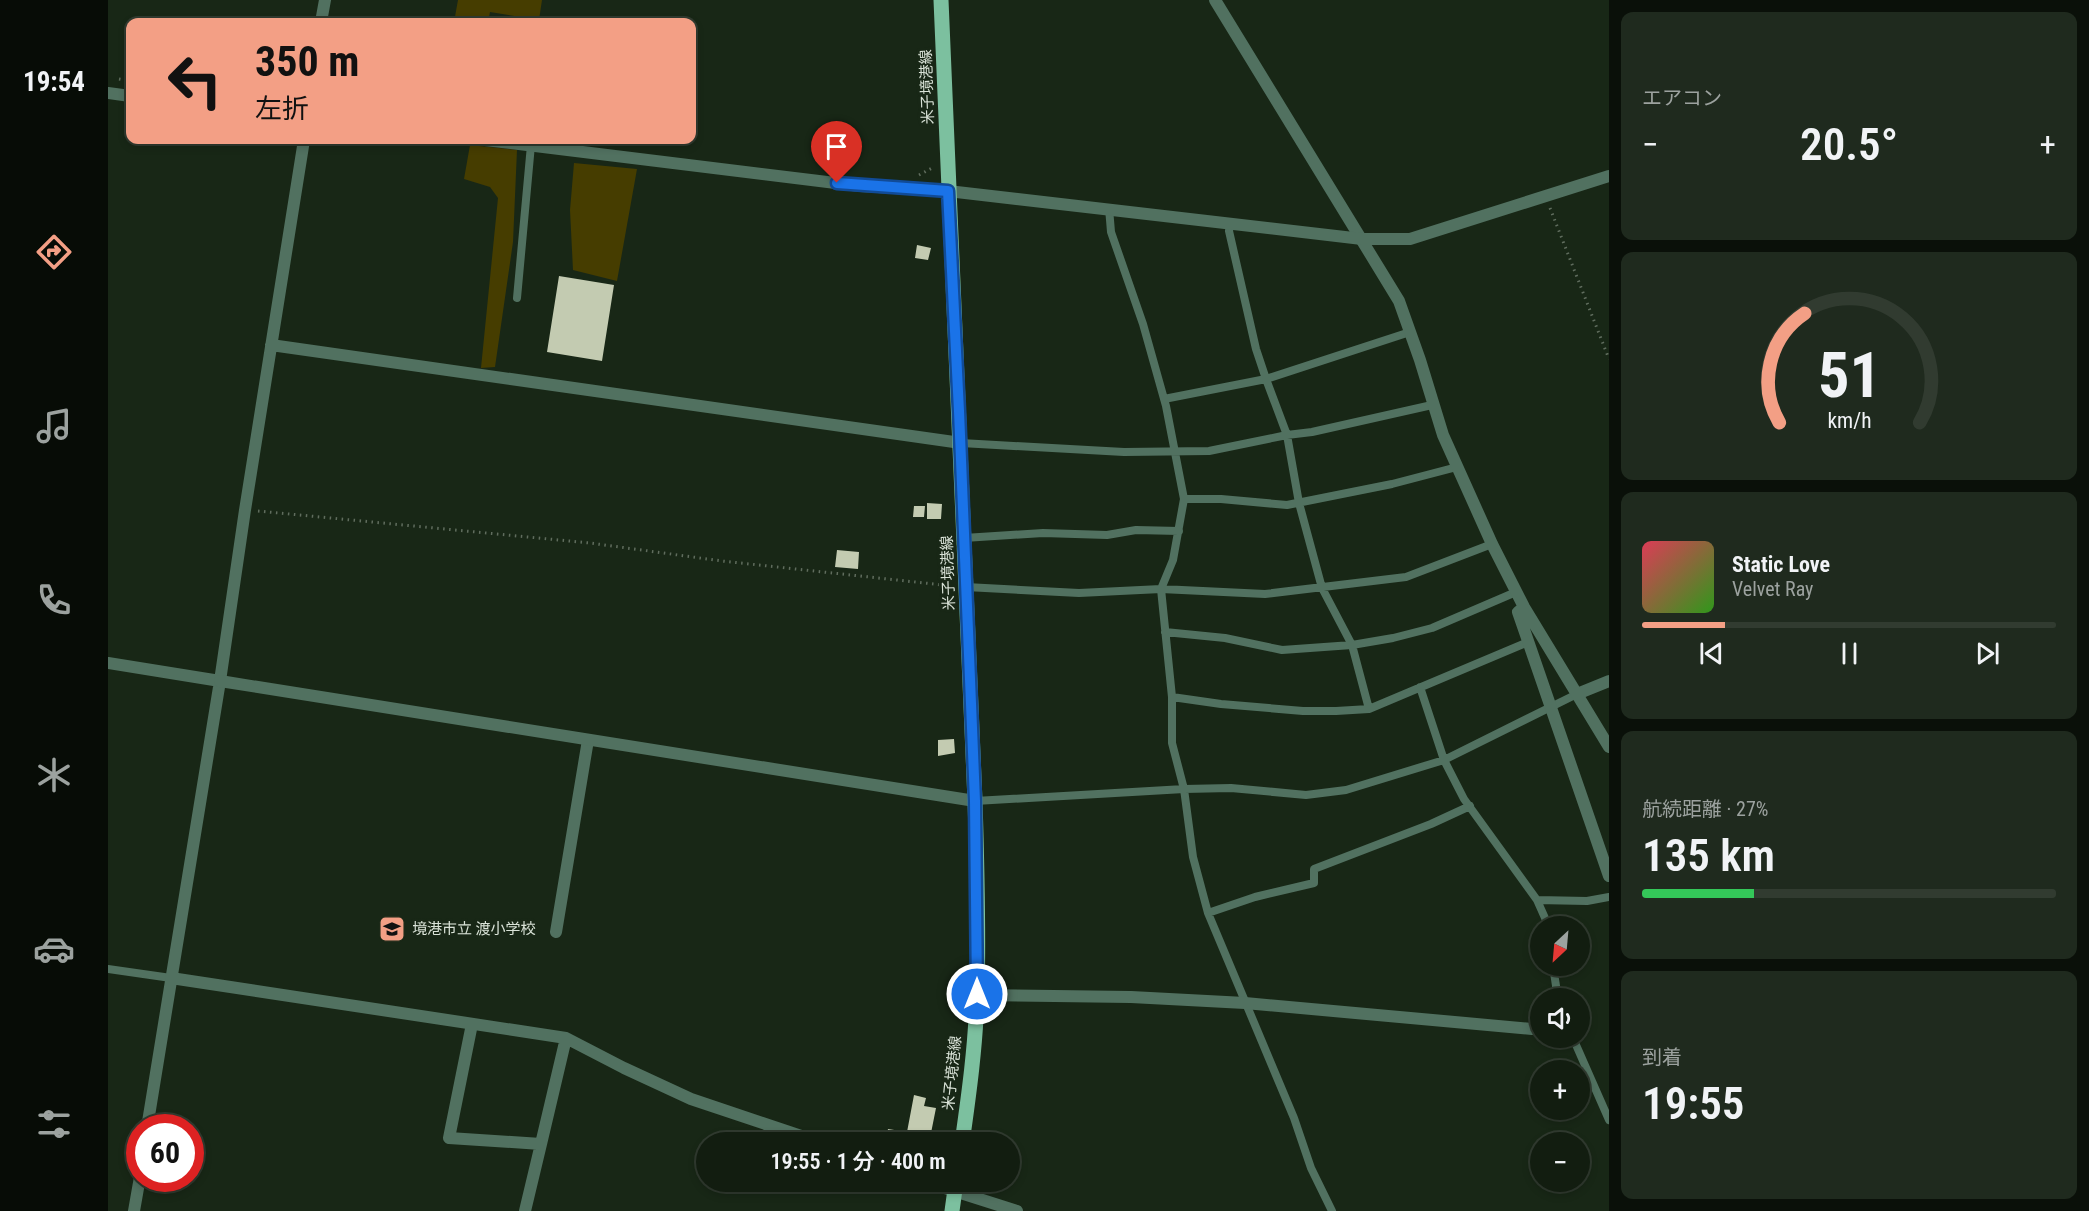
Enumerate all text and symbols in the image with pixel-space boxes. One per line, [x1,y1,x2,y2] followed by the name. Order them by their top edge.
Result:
[255,37,360,86] text: 350 m
[156,42,234,120] icon: left
[917,49,937,125] street label: 米子境港線
[23,66,85,98] text: 19:54
[1642,86,1722,110] text: エアコン
[255,93,309,125] text: 左折
[1800,118,1898,171] text: 20.5°
[811,121,862,183] pin
[1642,125,1659,164] text: −
[2040,125,2056,164] text: +
[820,130,853,163] icon: arrive
[33,231,75,273] icon: directions
[1817,339,1881,412] text: 51
[33,405,75,447] icon: music
[1827,408,1871,433] text: km/h
[938,535,958,611] street label: 米子境港線
[1732,552,1830,577] text: Static Love
[1732,577,1813,601] text: Velvet Ray
[33,579,75,621] icon: phone
[1695,637,1728,670] icon: previous
[1833,637,1866,670] icon: pause
[1971,637,2004,670] icon: next
[33,754,75,796] icon: climate
[1642,797,1768,821] text: 航続距離 · 27%
[1642,829,1775,882] text: 135 km
[377,914,407,944] school or university icon: 境港市立 渡小学校
[1530,916,1590,976] north arrow
[1530,916,1590,1192] map controls
[412,920,535,938] place label: 境港市立 渡小学校
[33,928,75,970] icon: car
[945,962,1009,1026] position arrow
[1530,988,1590,1048] button: sound
[939,1035,965,1111] street label: 米子境港線
[1642,1045,1682,1069] text: 到着
[1530,1060,1590,1120] button: +
[1642,1077,1744,1130] text: 19:55
[33,1103,75,1145] icon: filters
[126,1114,204,1192] speed limit sign: 60
[1530,1132,1590,1192] button: −
[770,1149,946,1174] text: 19:55 · 1 分 · 400 m

